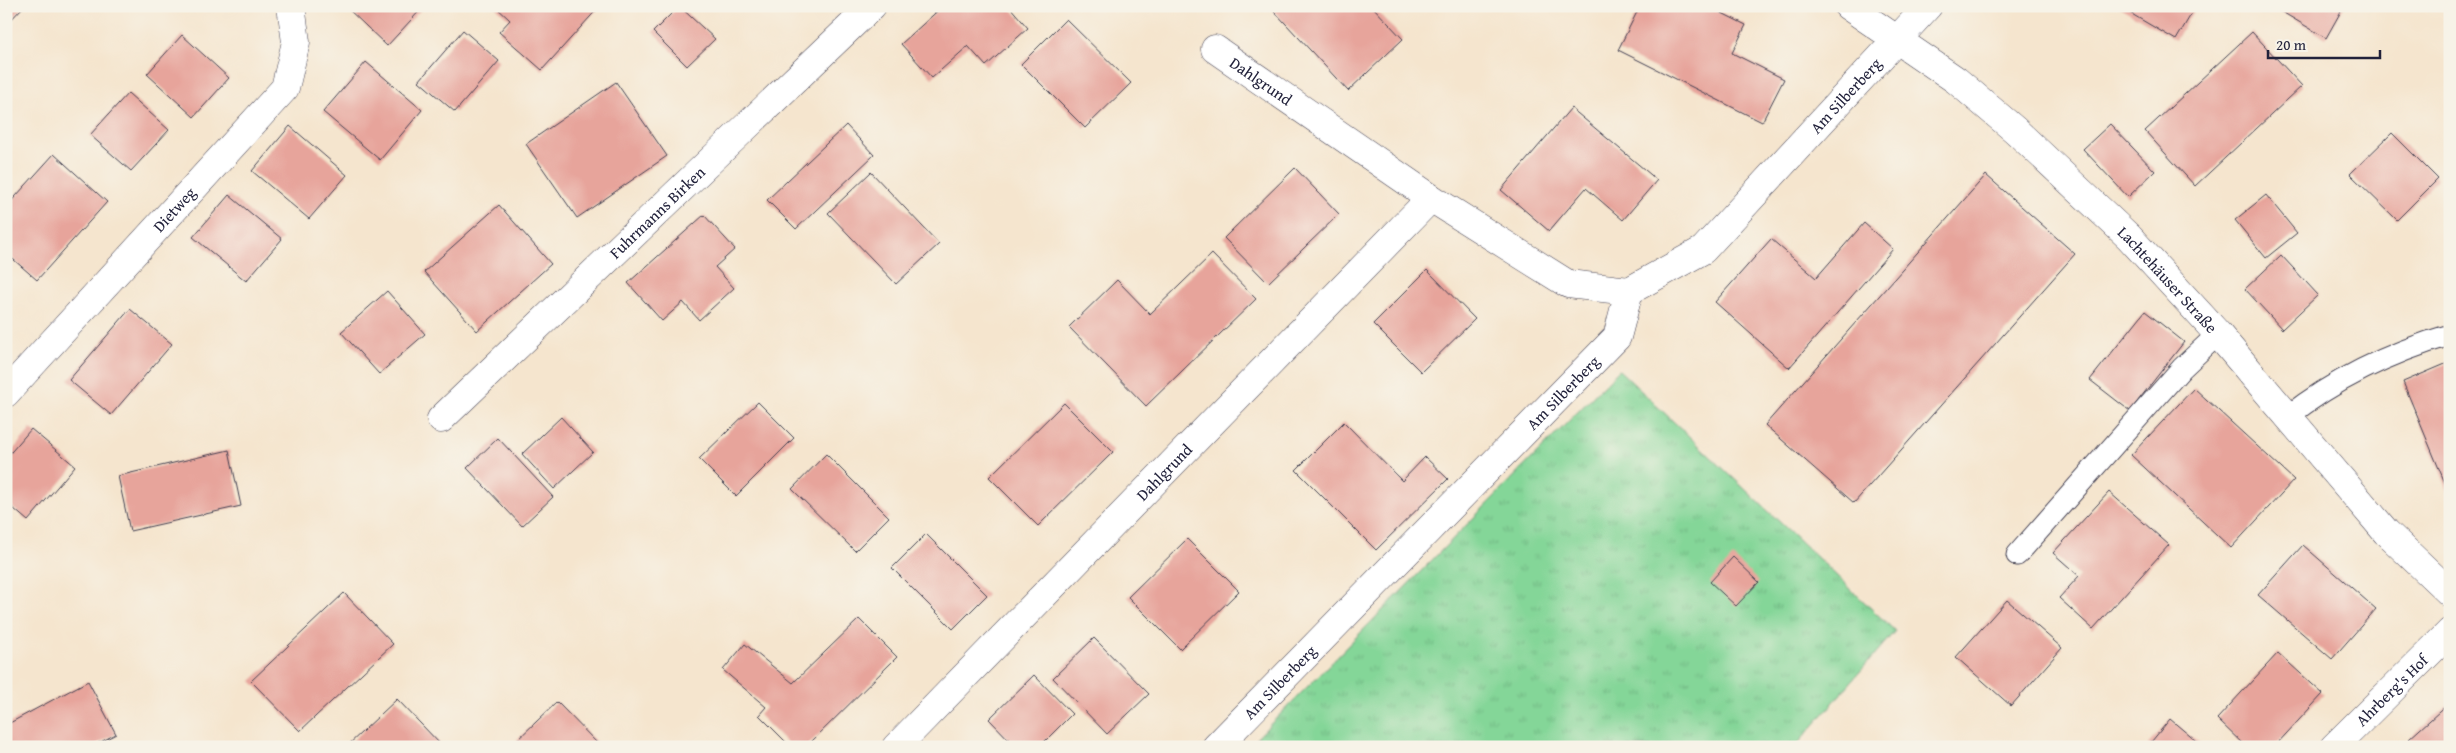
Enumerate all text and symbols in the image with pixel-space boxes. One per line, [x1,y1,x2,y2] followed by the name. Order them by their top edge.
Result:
[2268,28,2381,60] scale bar
[2276,34,2307,55] text: 20 m
[1225,51,1298,111] street label: Dahlgrund
[1804,52,1887,139] street label: Am Silberberg
[603,160,710,264] street label: Fuhrmanns Birken
[147,181,201,237] street label: Dietweg
[2112,220,2223,338] street label: Lachtehäuser Straße
[1521,350,1605,435] street label: Am Silberberg
[1130,438,1198,506] street label: Dahlgrund
[1238,639,1322,725] street label: Am Silberberg
[2350,647,2435,731] street label: Ahrberg's Hof

